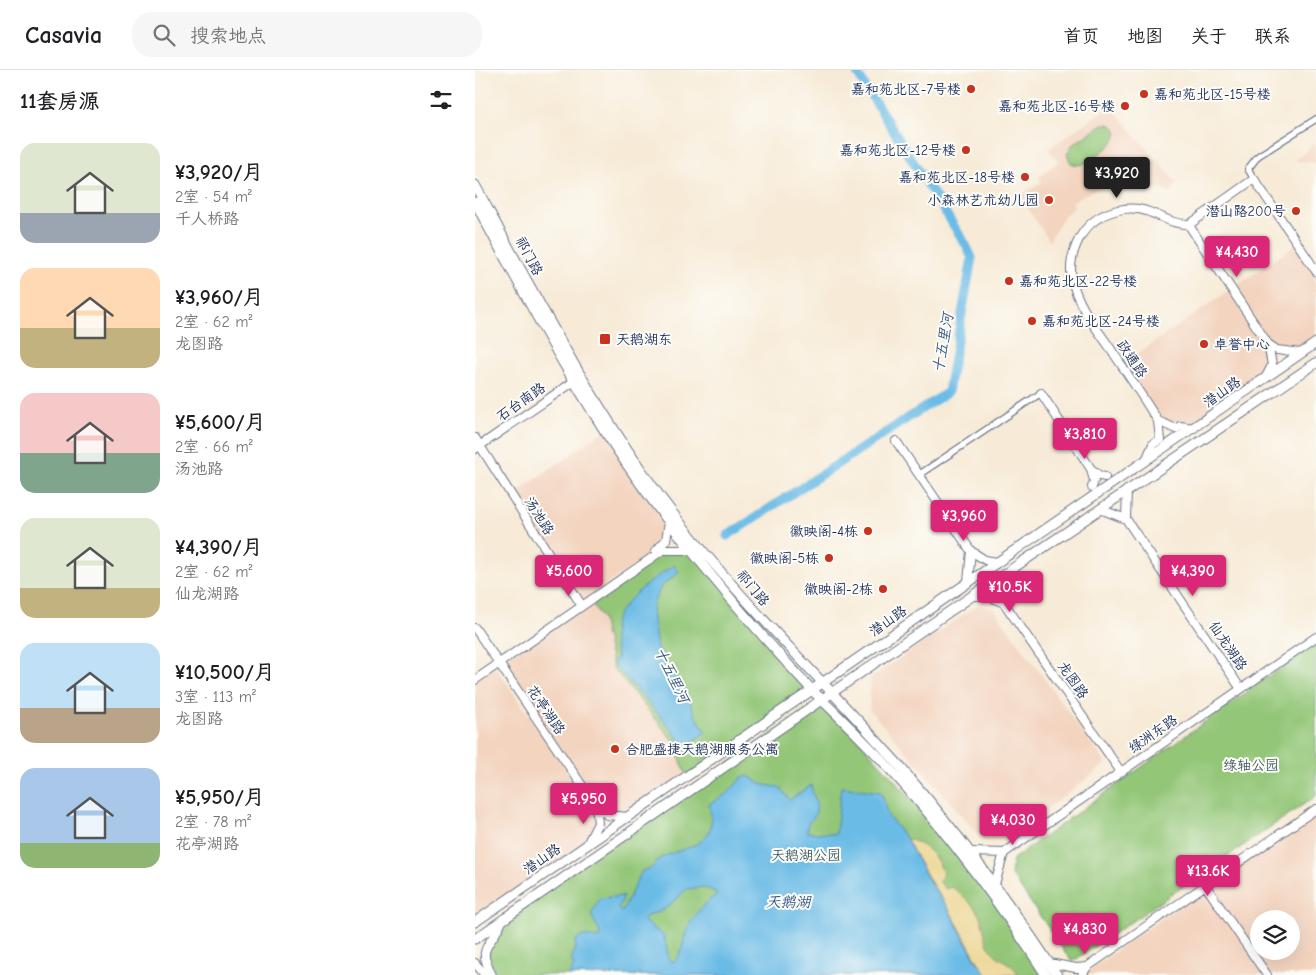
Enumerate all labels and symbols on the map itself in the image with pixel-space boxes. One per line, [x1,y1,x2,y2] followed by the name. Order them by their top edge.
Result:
[851,81,961,98] place label: 嘉和苑北区-7号楼
[965,83,977,95] marker: 嘉和苑北区-7号楼
[1154,86,1271,103] place label: 嘉和苑北区-15号楼
[1138,88,1150,100] marker: 嘉和苑北区-15号楼
[998,98,1115,115] place label: 嘉和苑北区-16号楼
[1119,100,1131,112] marker: 嘉和苑北区-16号楼
[840,142,956,159] place label: 嘉和苑北区-12号楼
[960,144,972,156] marker: 嘉和苑北区-12号楼
[1076,156,1158,199] pin: ¥3,920
[899,169,1015,186] place label: 嘉和苑北区-18号楼
[1019,171,1031,183] marker: 嘉和苑北区-18号楼
[927,192,1039,209] place label: 小森林艺术幼儿园
[1043,194,1055,206] marker: 小森林艺术幼儿园
[1206,203,1286,220] place label: 潜山路200号
[1290,205,1302,217] marker: 潜山路200号
[512,233,546,279] street label: 祁门路
[1196,236,1278,278] pin: ¥4,430
[1019,273,1137,290] place label: 嘉和苑北区-22号楼
[1003,275,1015,287] marker: 嘉和苑北区-22号楼
[929,309,958,374] water label: 十五里河
[1042,313,1160,330] place label: 嘉和苑北区-24号楼
[1026,315,1038,327] marker: 嘉和苑北区-24号楼
[616,331,672,348] place label: 天鹅湖东
[598,332,612,346] marker: 天鹅湖东
[1214,336,1270,353] place label: 卓誉中心
[1113,337,1151,381] street label: 政通路
[1198,338,1210,350] marker: 卓誉中心
[1200,373,1244,411] street label: 潜山路
[493,379,549,425] street label: 石台南路
[1044,418,1126,460] pin: ¥3,810
[521,494,557,538] street label: 汤池路
[923,500,1005,542] pin: ¥3,960
[790,523,858,540] place label: 徽映阁-4栋
[862,525,874,537] marker: 徽映阁-4栋
[750,550,819,567] place label: 徽映阁-5栋
[823,552,835,564] marker: 徽映阁-5栋
[528,554,610,597] pin: ¥5,600
[1152,554,1234,597] pin: ¥4,390
[733,566,773,610] street label: 祁门路
[969,570,1051,613] pin: ¥10.5K
[804,581,873,598] place label: 徽映阁-2栋
[877,583,889,595] marker: 徽映阁-2栋
[866,602,910,640] street label: 潜山路
[1205,618,1251,674] street label: 仙龙湖路
[651,644,695,709] water label: 十五里河
[1054,658,1092,702] street label: 龙图路
[523,682,569,738] street label: 花亭湖路
[1125,711,1181,757] street label: 绿洲东路
[625,741,779,758] place label: 合肥盛捷天鹅湖服务公寓
[609,743,621,755] marker: 合肥盛捷天鹅湖服务公寓
[1223,757,1279,774] park label: 绿轴公园
[543,782,625,825] pin: ¥5,950
[972,804,1054,846] pin: ¥4,030
[520,840,564,878] street label: 潜山路
[771,847,841,864] park label: 天鹅湖公园
[1167,854,1249,897] pin: ¥13.6K
[765,893,812,911] water label: 天鹅湖
[1044,912,1126,955] pin: ¥4,830

